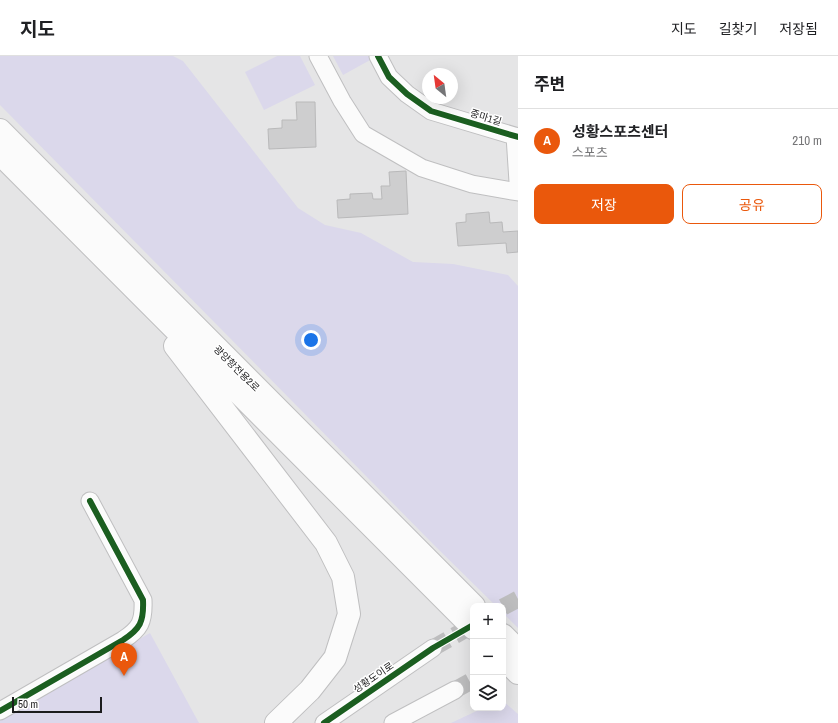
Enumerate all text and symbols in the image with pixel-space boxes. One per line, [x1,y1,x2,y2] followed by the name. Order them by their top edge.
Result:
[20,16,55,42] text: 지도
[671,20,697,38] text: 지도
[719,20,757,38] text: 길찾기
[779,20,818,38] text: 저장됨
[422,68,458,104] north arrow
[534,72,565,95] text: 주변
[469,107,503,128] street label: 중마1길
[572,121,669,142] text: 성황스포츠센터
[543,132,551,149] text: A
[792,132,822,149] text: 210 m
[572,144,608,161] text: 스포츠
[534,184,674,224] button: 저장
[682,184,822,224] button: 공유
[301,330,321,350] your location
[211,343,262,394] street label: 광양항전용2로
[470,603,506,711] map controls
[470,603,506,639] button: +
[470,639,506,675] button: −
[111,643,137,676] pin: A
[351,659,396,696] street label: 성황도이로
[470,675,506,711] button: layers
[12,695,102,714] scale bar
[18,697,38,711] text: 50 m

